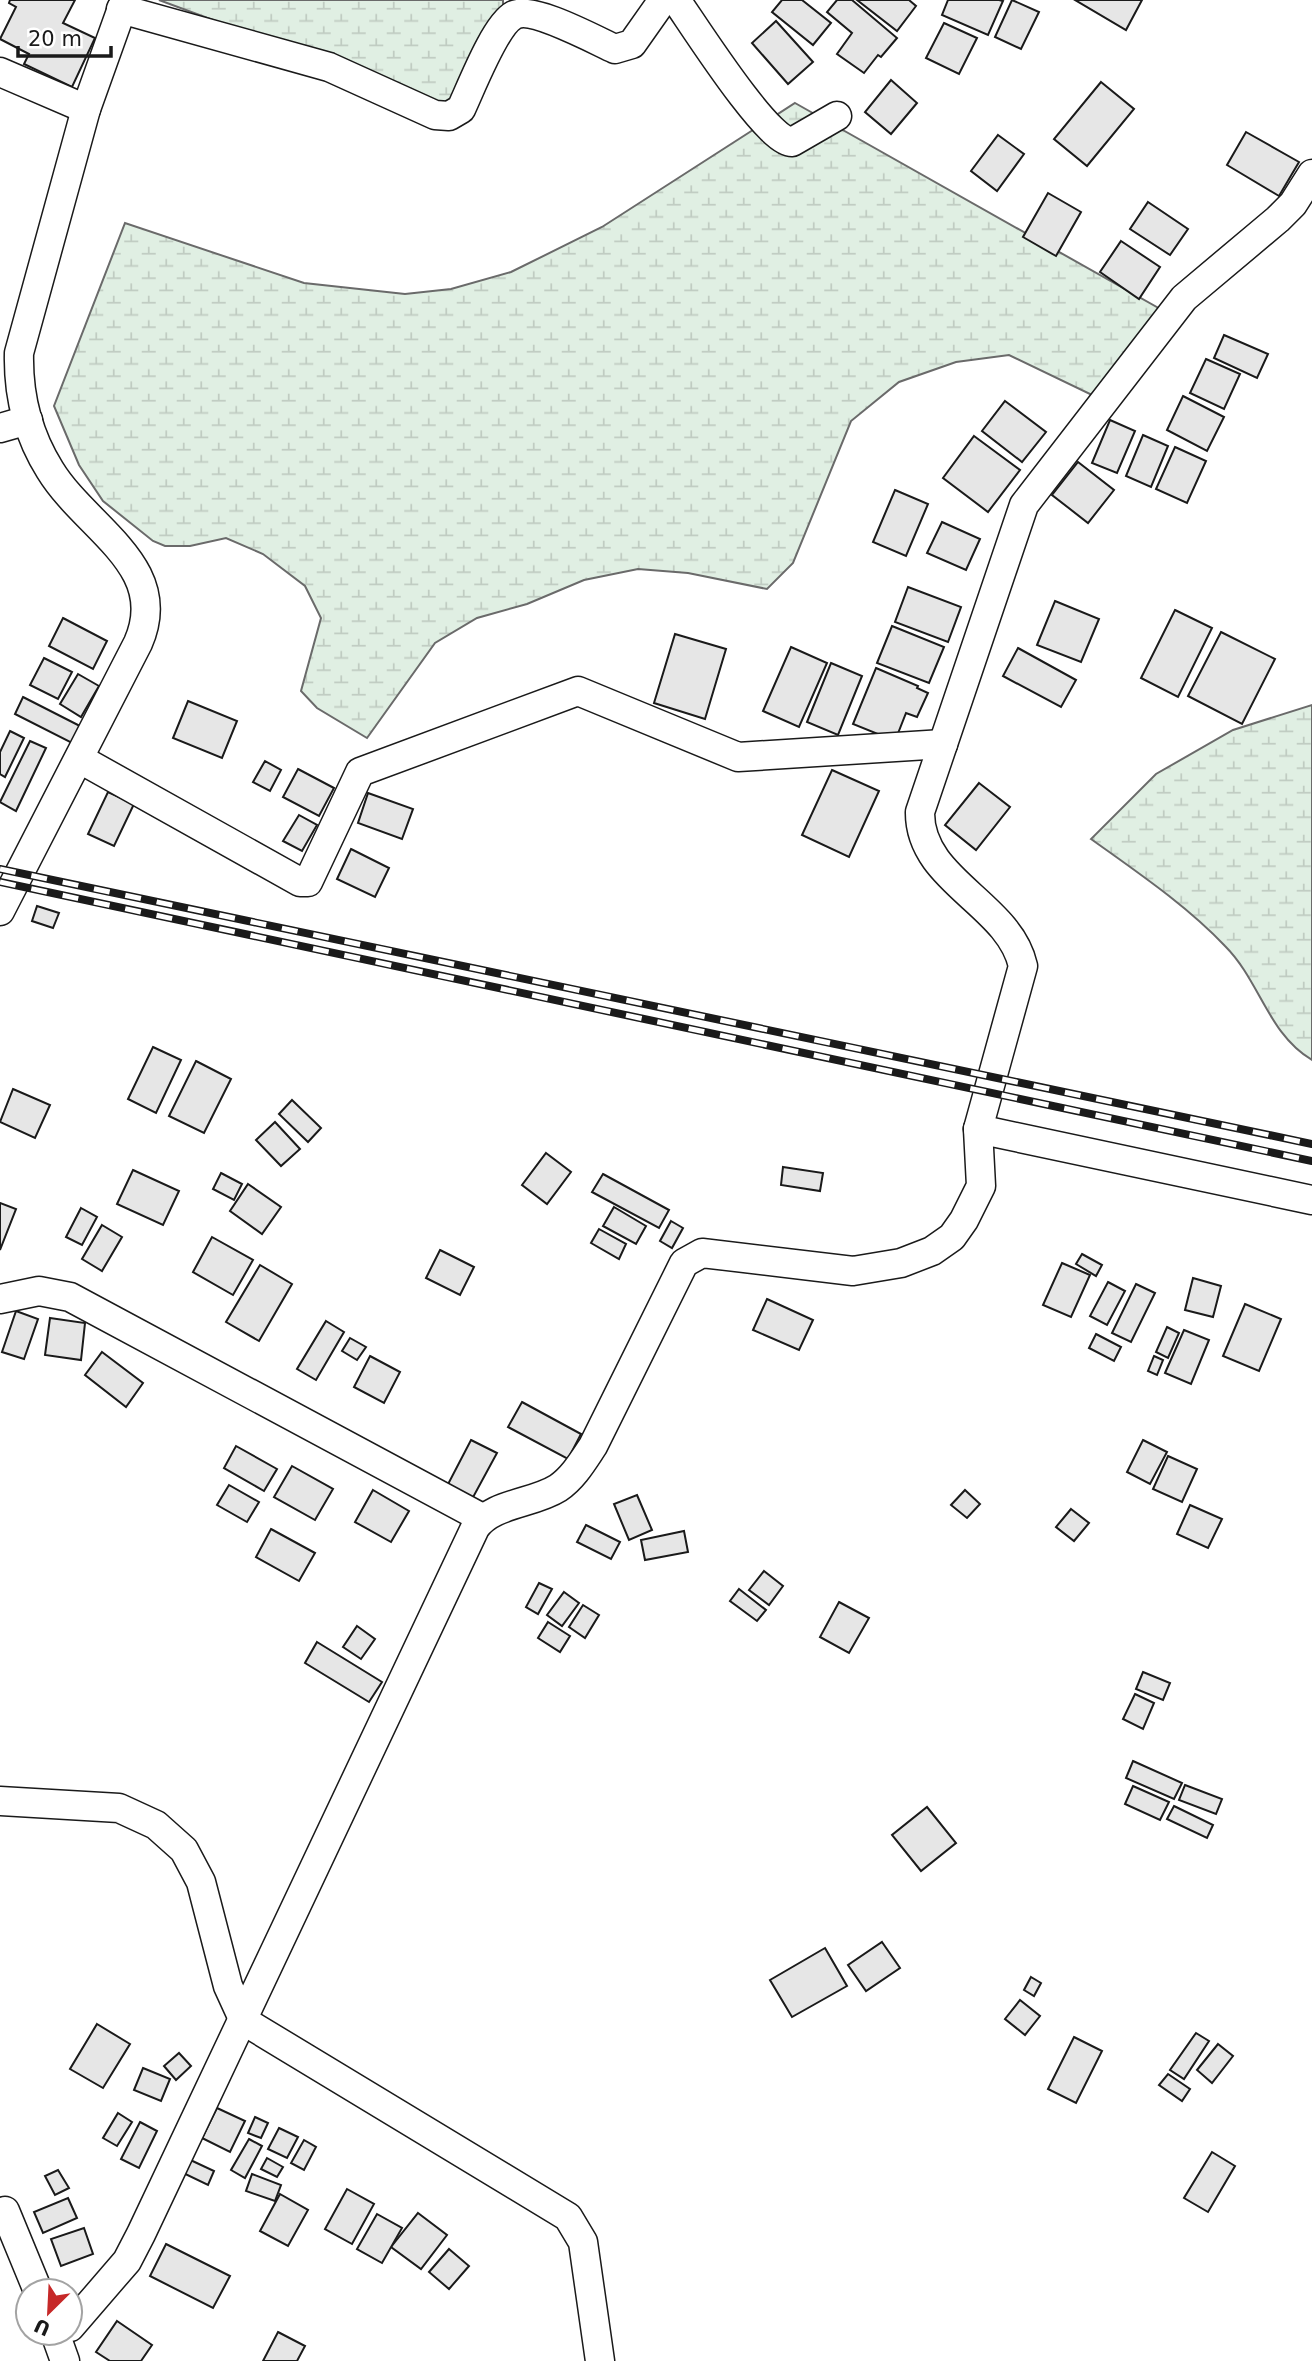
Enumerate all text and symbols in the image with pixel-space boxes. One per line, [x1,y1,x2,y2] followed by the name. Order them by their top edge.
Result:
[18,14,110,58] scale bar
[28,27,82,51] text: 20 m
[14,2277,84,2347] north arrow
[31,2314,54,2341] text: U

